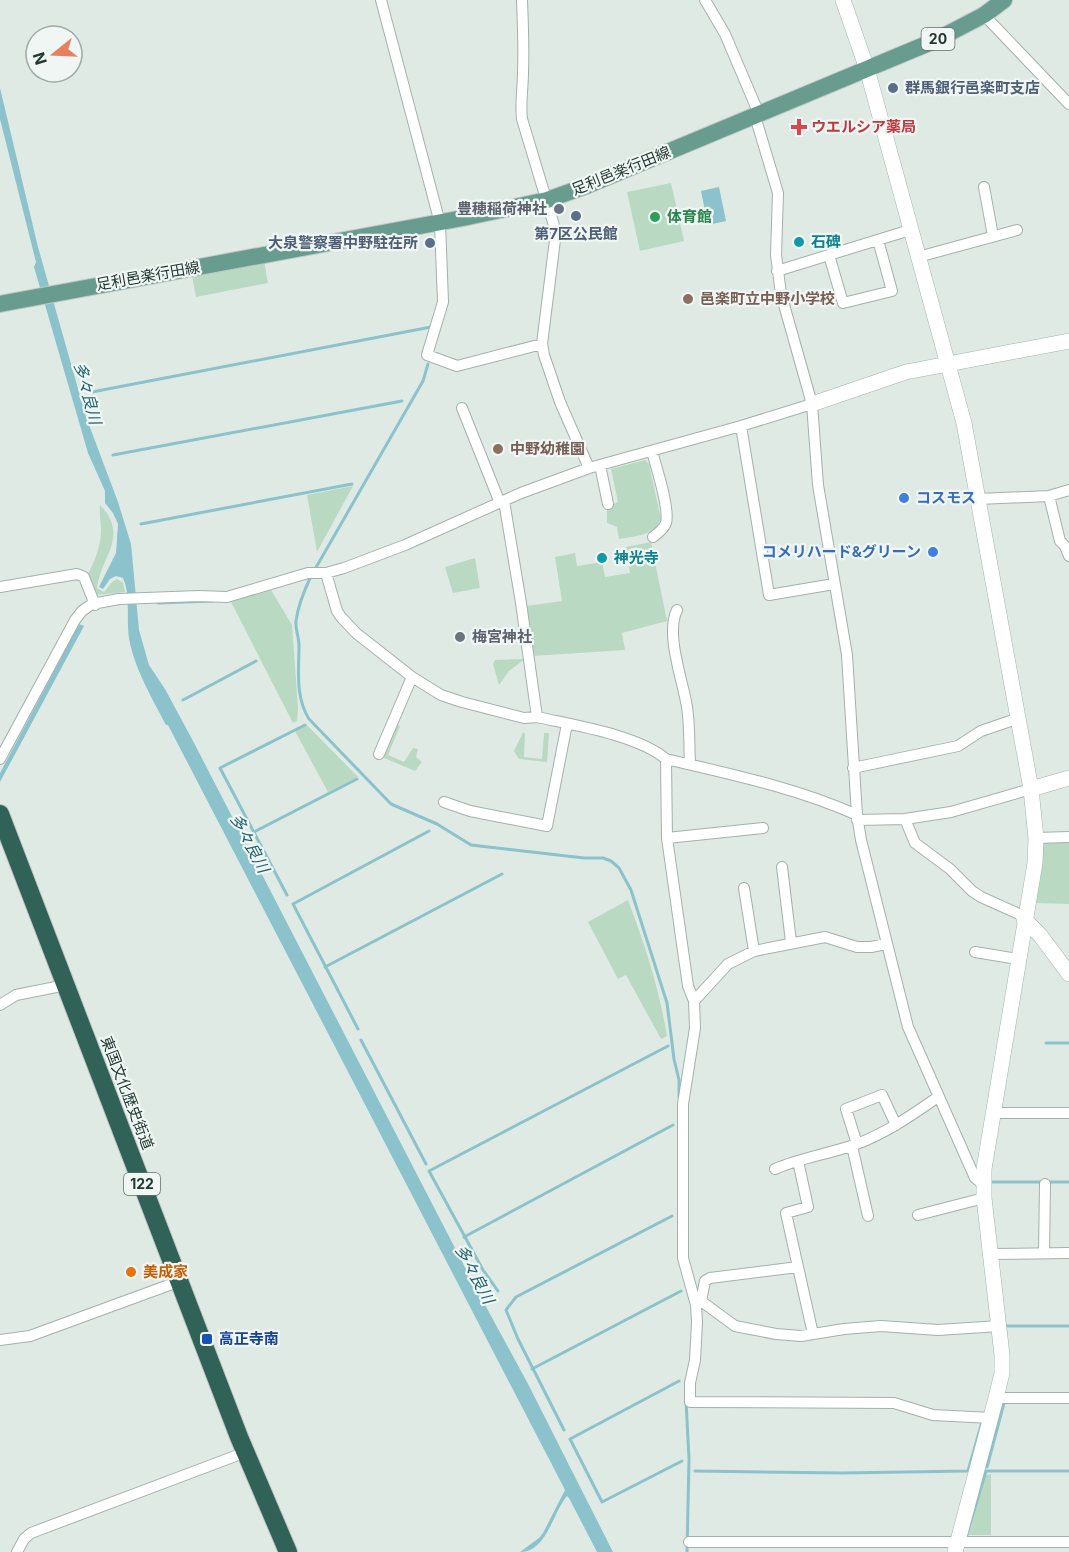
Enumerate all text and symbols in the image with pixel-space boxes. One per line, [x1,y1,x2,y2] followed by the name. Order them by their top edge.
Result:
[24,24,84,84] north arrow
[922,28,954,50] road number: 20
[28,50,51,68] text: N
[905,78,1040,97] place label: 群馬銀行邑楽町支店
[886,81,900,95] marker: 群馬銀行邑楽町支店
[811,117,916,136] place label: ウエルシア薬局
[792,120,806,134] marker: ウエルシア薬局
[569,142,673,199] street label: 足利邑楽行田線
[457,199,547,218] place label: 豊穂稲荷神社
[552,202,566,216] marker: 豊穂稲荷神社
[667,207,712,226] place label: 体育館
[569,209,583,223] marker: 第7区公民館
[648,210,662,224] marker: 体育館
[534,224,618,243] place label: 第7区公民館
[811,232,841,251] place label: 石碑
[268,233,418,252] place label: 大泉警察署中野駐在所
[792,235,806,249] marker: 石碑
[423,236,437,250] marker: 大泉警察署中野駐在所
[95,257,201,294] street label: 足利邑楽行田線
[700,289,835,308] place label: 邑楽町立中野小学校
[681,292,695,306] marker: 邑楽町立中野小学校
[70,359,106,428] water label: 多々良川
[510,439,585,458] place label: 中野幼稚園
[491,442,505,456] marker: 中野幼稚園
[916,488,976,507] place label: コスモス
[897,491,911,505] marker: コスモス
[762,542,921,561] place label: コメリハード&グリーン
[926,545,940,559] marker: コメリハード&グリーン
[613,548,659,567] place label: 神光寺
[595,551,609,565] marker: 神光寺
[472,627,532,646] place label: 梅宮神社
[453,630,467,644] marker: 梅宮神社
[226,810,275,878] water label: 多々良川
[97,1033,158,1152] street label: 東国文化歴史街道
[124,1173,160,1195] road number: 122
[451,1241,500,1309] water label: 多々良川
[143,1262,188,1281] place label: 美成家
[124,1265,138,1279] marker: 美成家
[219,1329,279,1348] place label: 高正寺南
[200,1332,214,1346] marker: 高正寺南

